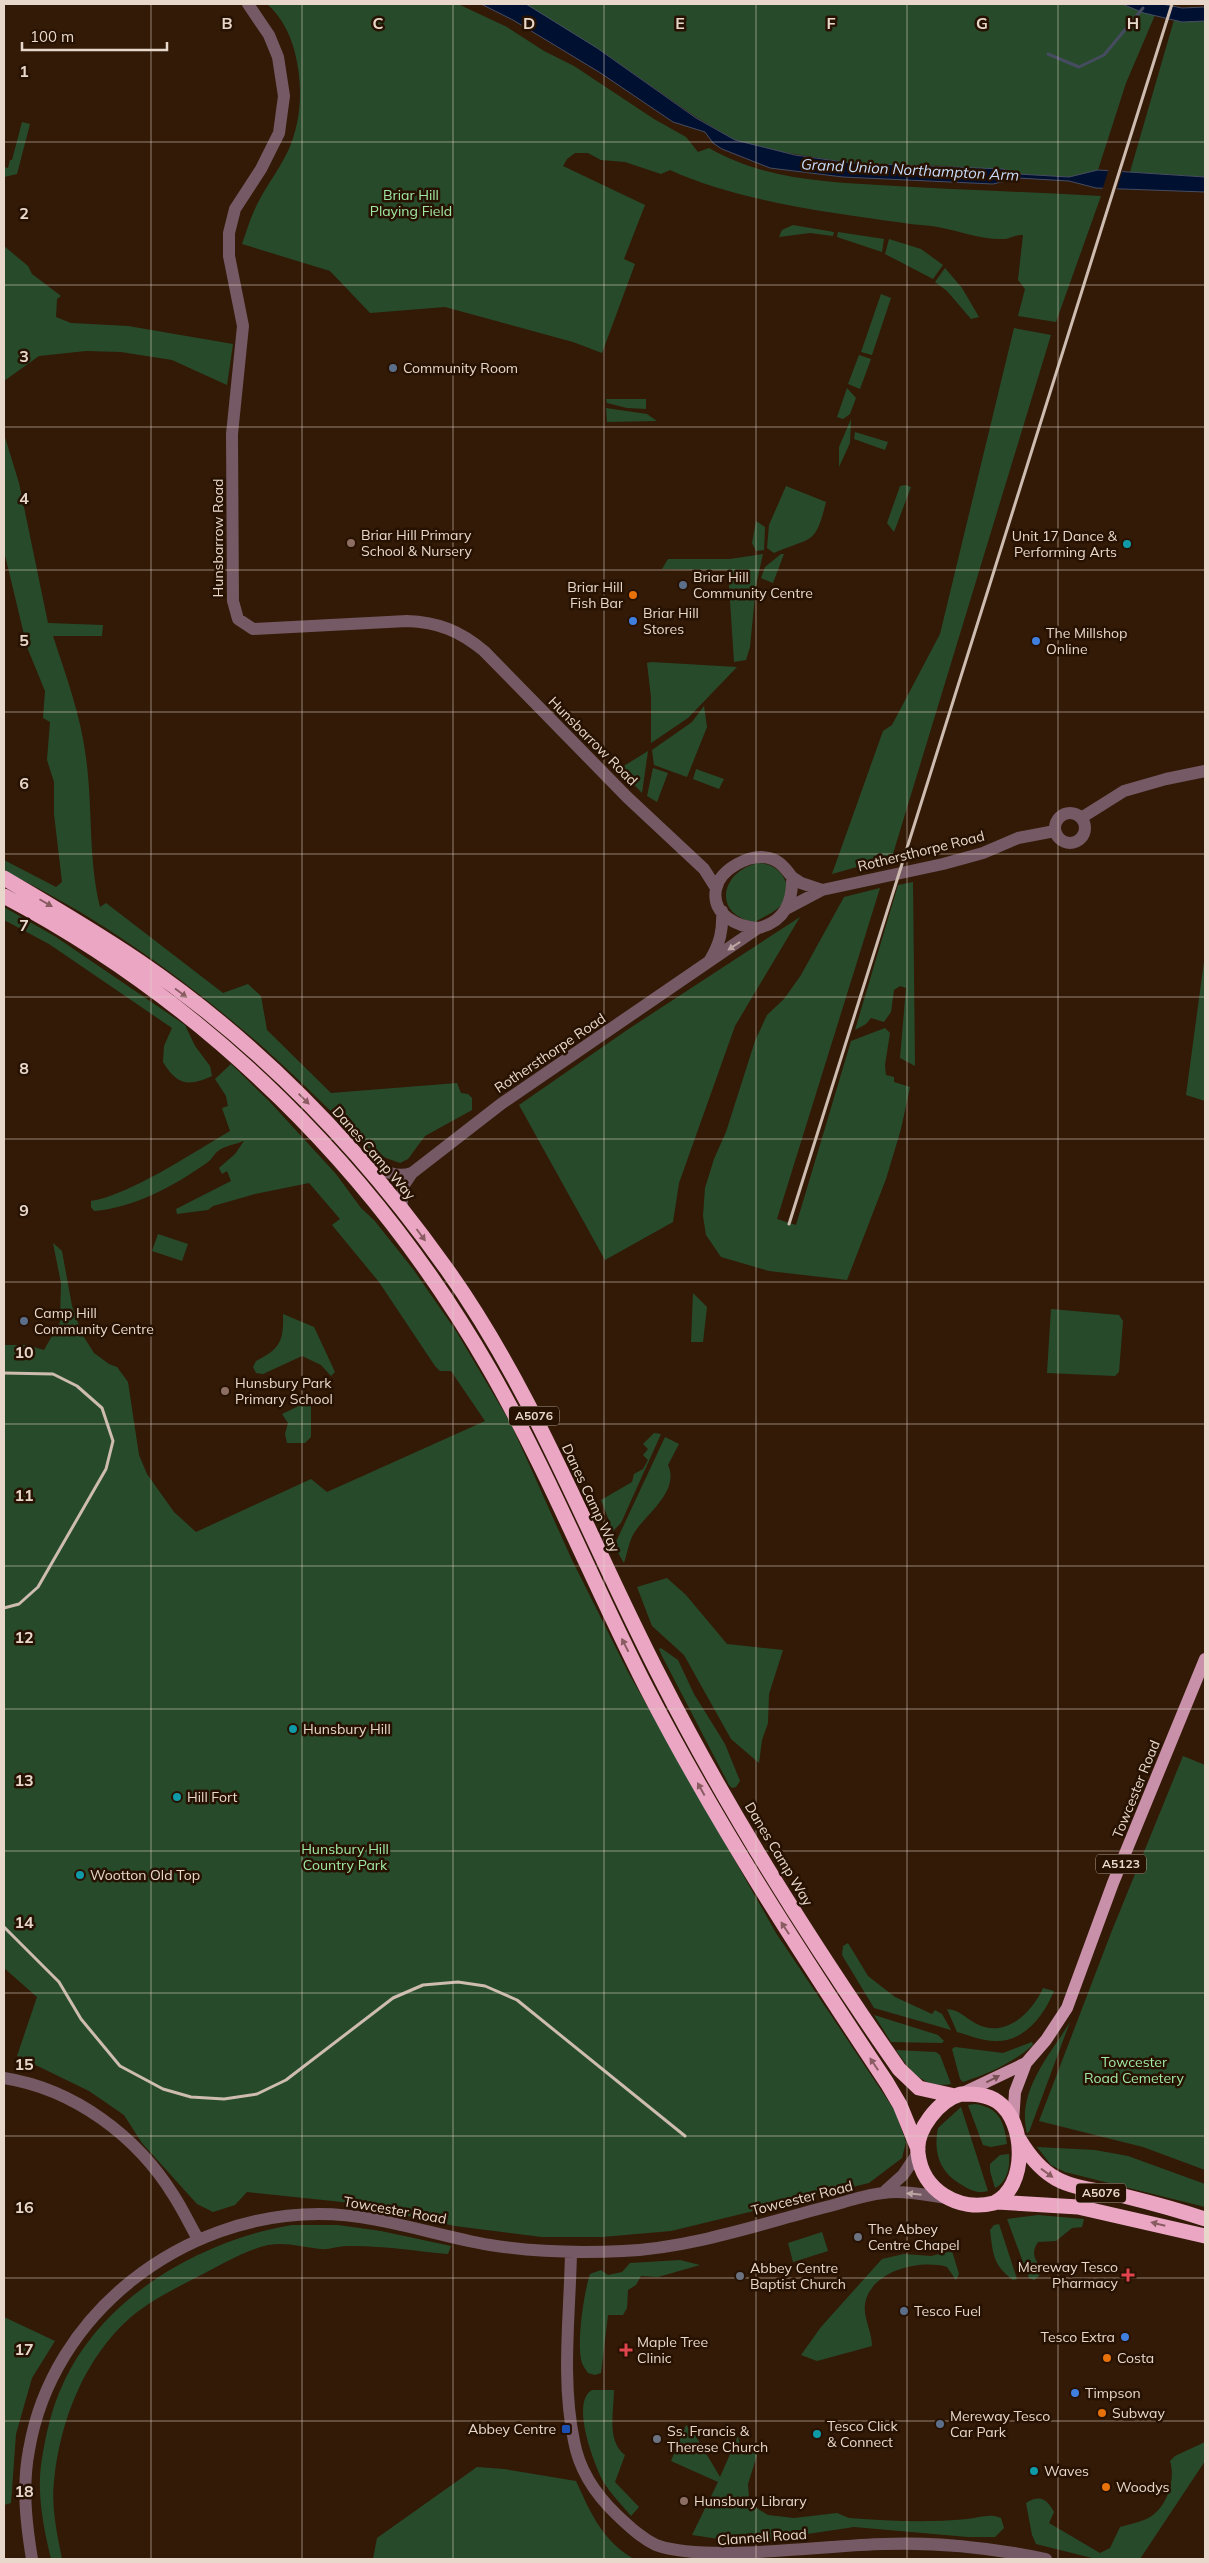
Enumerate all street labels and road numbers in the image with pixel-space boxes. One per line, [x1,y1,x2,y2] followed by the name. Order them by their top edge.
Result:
[209,479,227,597] street label: Hunsbarrow Road
[545,693,641,789] street label: Hunsbarrow Road
[856,827,986,875] street label: Rothersthorpe Road
[491,1009,609,1097] street label: Rothersthorpe Road
[329,1103,420,1204] street label: Danes Camp Way
[509,1406,559,1425] road number: A5076
[558,1441,624,1556] street label: Danes Camp Way
[1108,1737,1164,1841] street label: Towcester Road
[741,1799,817,1910] street label: Danes Camp Way
[1096,1855,1146,1874] road number: A5123
[749,2177,855,2219] street label: Towcester Road
[1076,2184,1126,2202] road number: A5076
[342,2192,448,2228] street label: Towcester Road
[716,2525,808,2549] street label: Clannell Road

